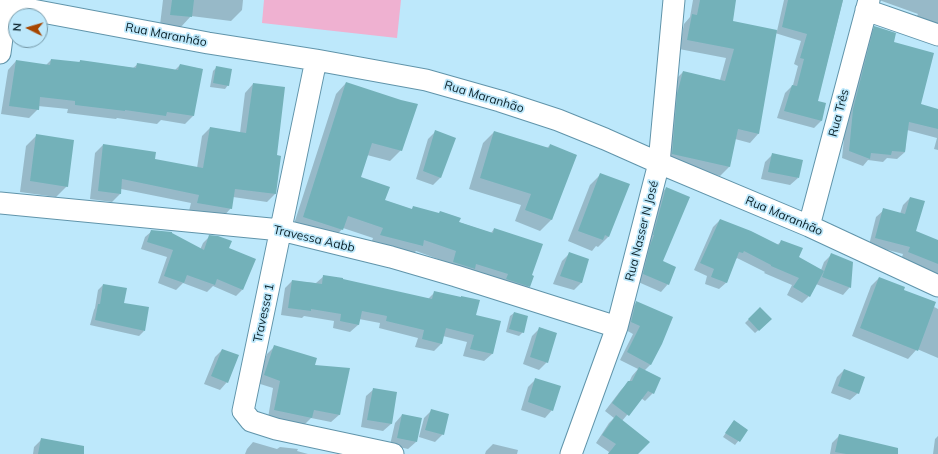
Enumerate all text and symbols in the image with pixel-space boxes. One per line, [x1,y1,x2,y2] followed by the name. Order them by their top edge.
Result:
[8,8,48,48] north arrow
[124,20,208,50] street label: Rua Maranhão
[10,22,24,32] text: N
[442,78,526,116] street label: Rua Maranhão
[826,88,852,138] street label: Rua Três
[623,179,661,283] street label: Rua Nasser N José
[743,193,825,239] street label: Rua Maranhão
[272,223,356,255] street label: Travessa Aabb
[251,282,277,344] street label: Travessa 1

